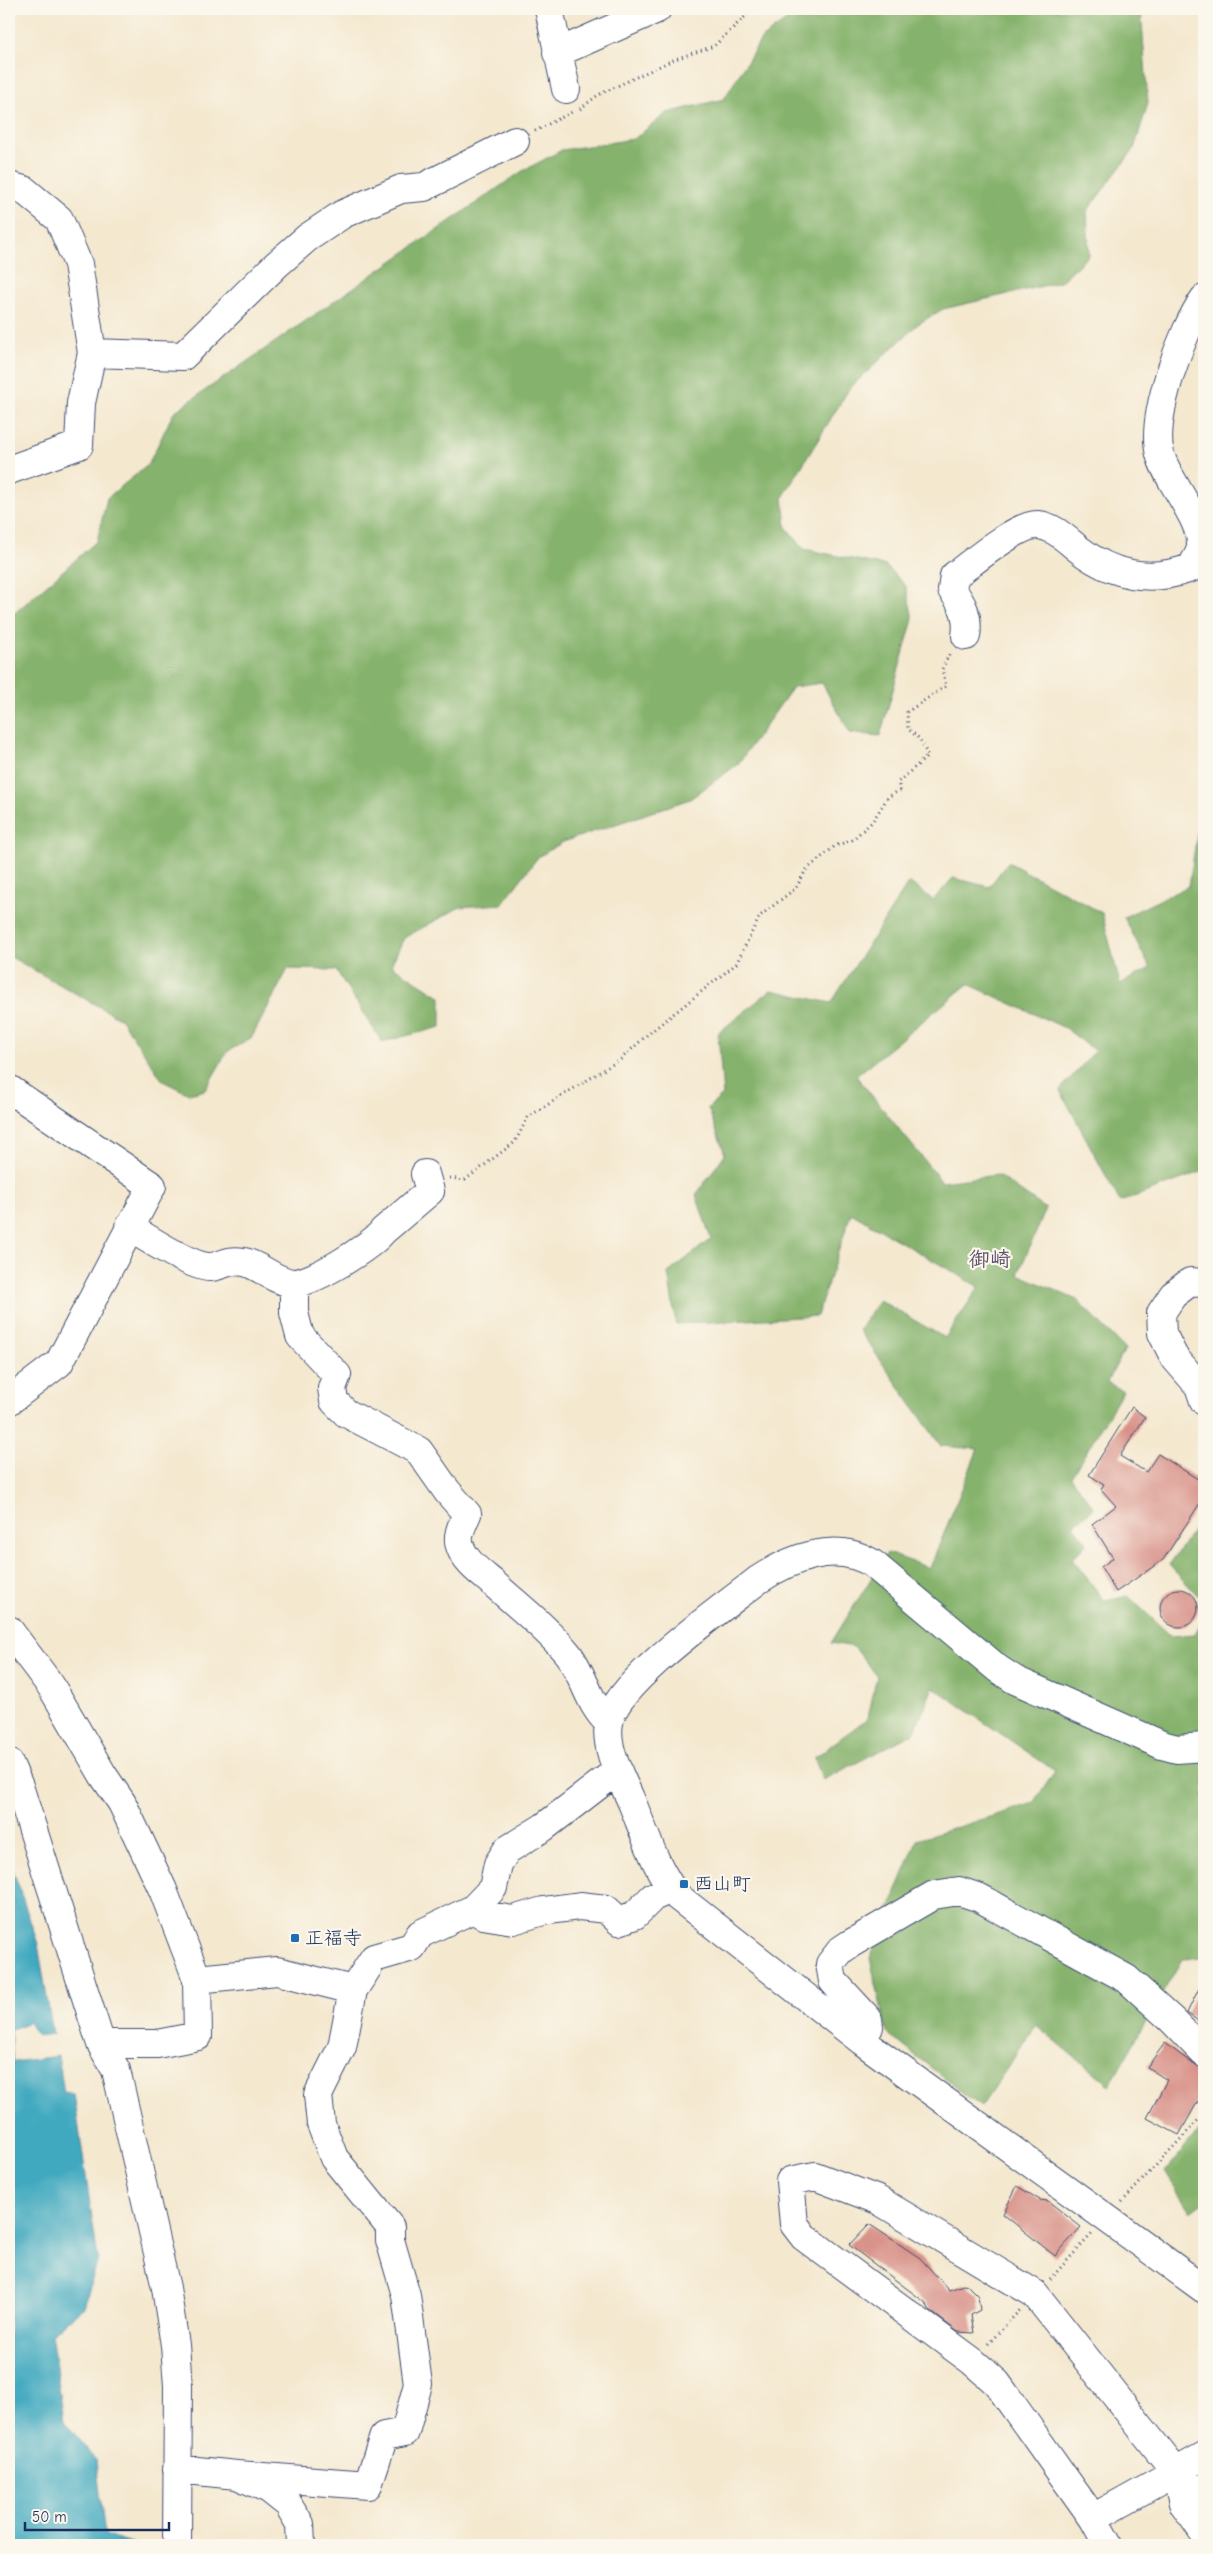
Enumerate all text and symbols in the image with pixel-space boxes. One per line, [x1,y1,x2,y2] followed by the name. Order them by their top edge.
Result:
[969,1247,1011,1271] district label: 御崎
[694,1873,751,1895] place label: 西山町
[678,1878,690,1890] marker: 西山町
[305,1927,362,1949] place label: 正福寺
[289,1932,301,1944] marker: 正福寺
[25,2499,169,2531] scale bar
[32,2508,67,2526] text: 50 m

